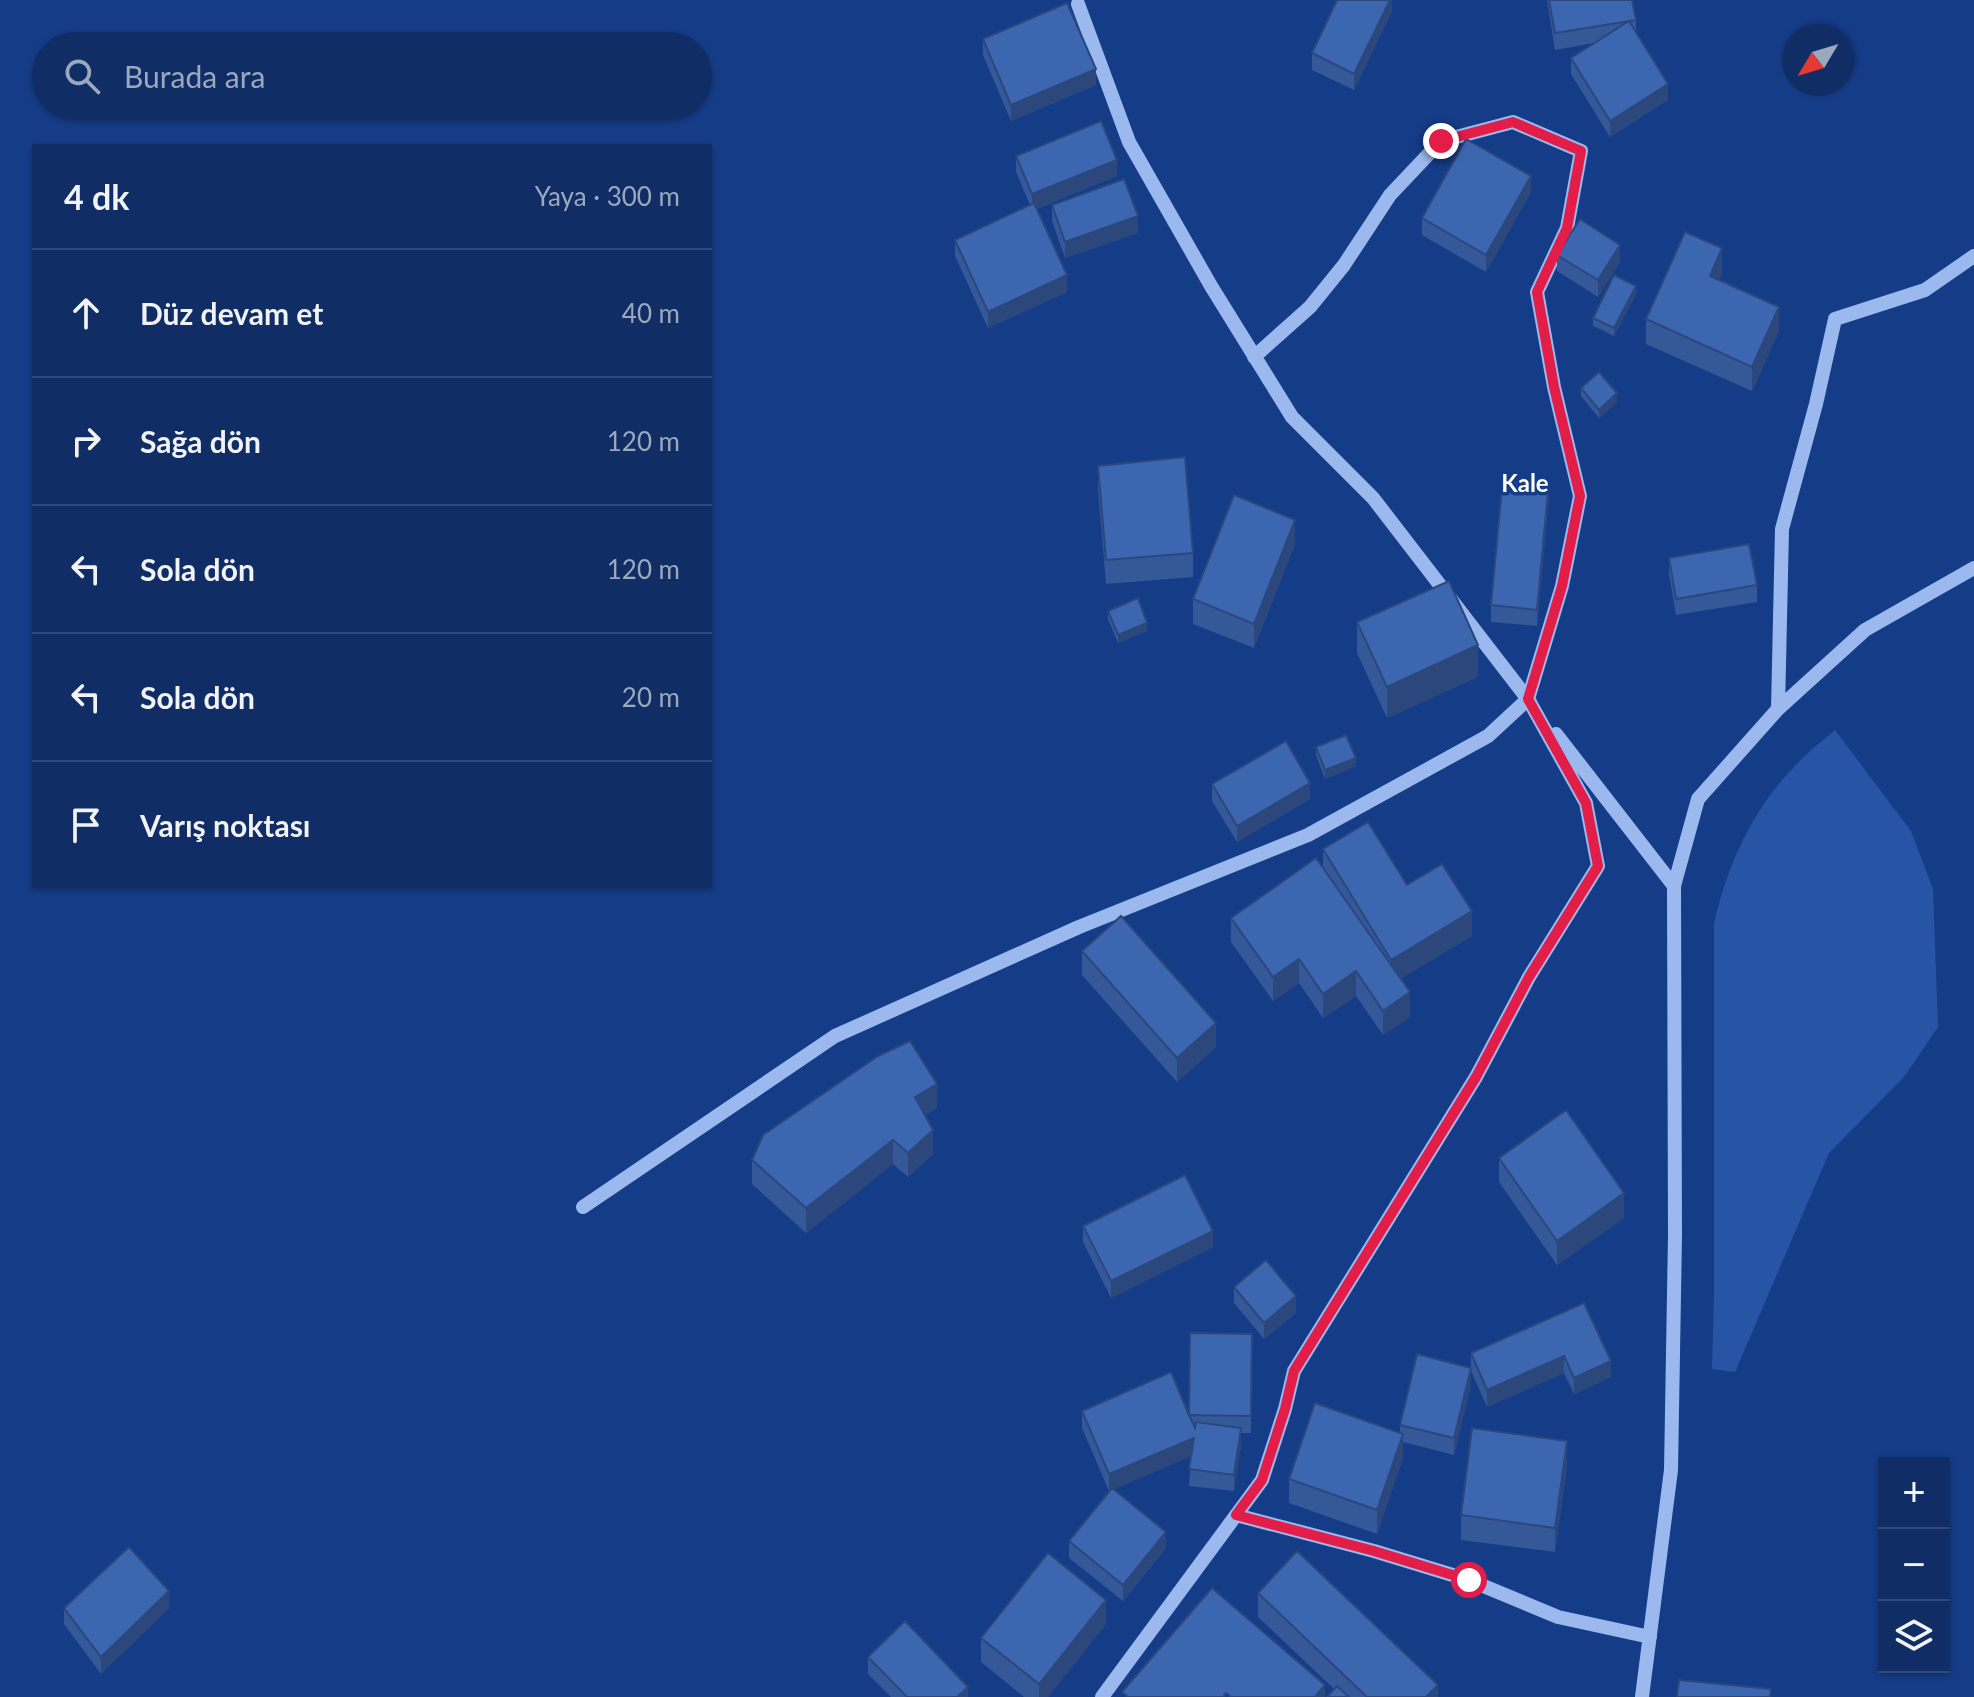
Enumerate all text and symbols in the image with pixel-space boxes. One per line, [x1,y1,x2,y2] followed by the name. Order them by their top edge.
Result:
[1782,24,1854,96] north arrow
[32,32,712,120] search box
[60,54,104,98] icon: search
[124,58,265,94] text: Burada ara
[1423,123,1459,159] route end
[64,176,129,217] text: 4 dk
[535,180,680,212] text: Yaya · 300 m
[64,291,108,335] icon: ahead
[140,295,323,331] text: Düz devam et
[622,297,680,329] text: 40 m
[64,419,108,463] icon: right
[140,423,261,459] text: Sağa dön
[607,425,680,457] text: 120 m
[1501,468,1549,497] district label: Kale
[64,547,108,591] icon: left
[140,551,255,587] text: Sola dön
[607,553,680,585] text: 120 m
[64,675,108,719] icon: left
[140,679,255,715] text: Sola dön
[622,681,680,713] text: 20 m
[64,803,108,847] icon: arrive
[140,807,311,843] text: Varış noktası
[1878,1457,1950,1673] map controls
[1878,1457,1950,1529] button: +
[1878,1529,1950,1601] button: −
[1451,1562,1487,1598] route start
[1878,1601,1950,1673] button: layers

